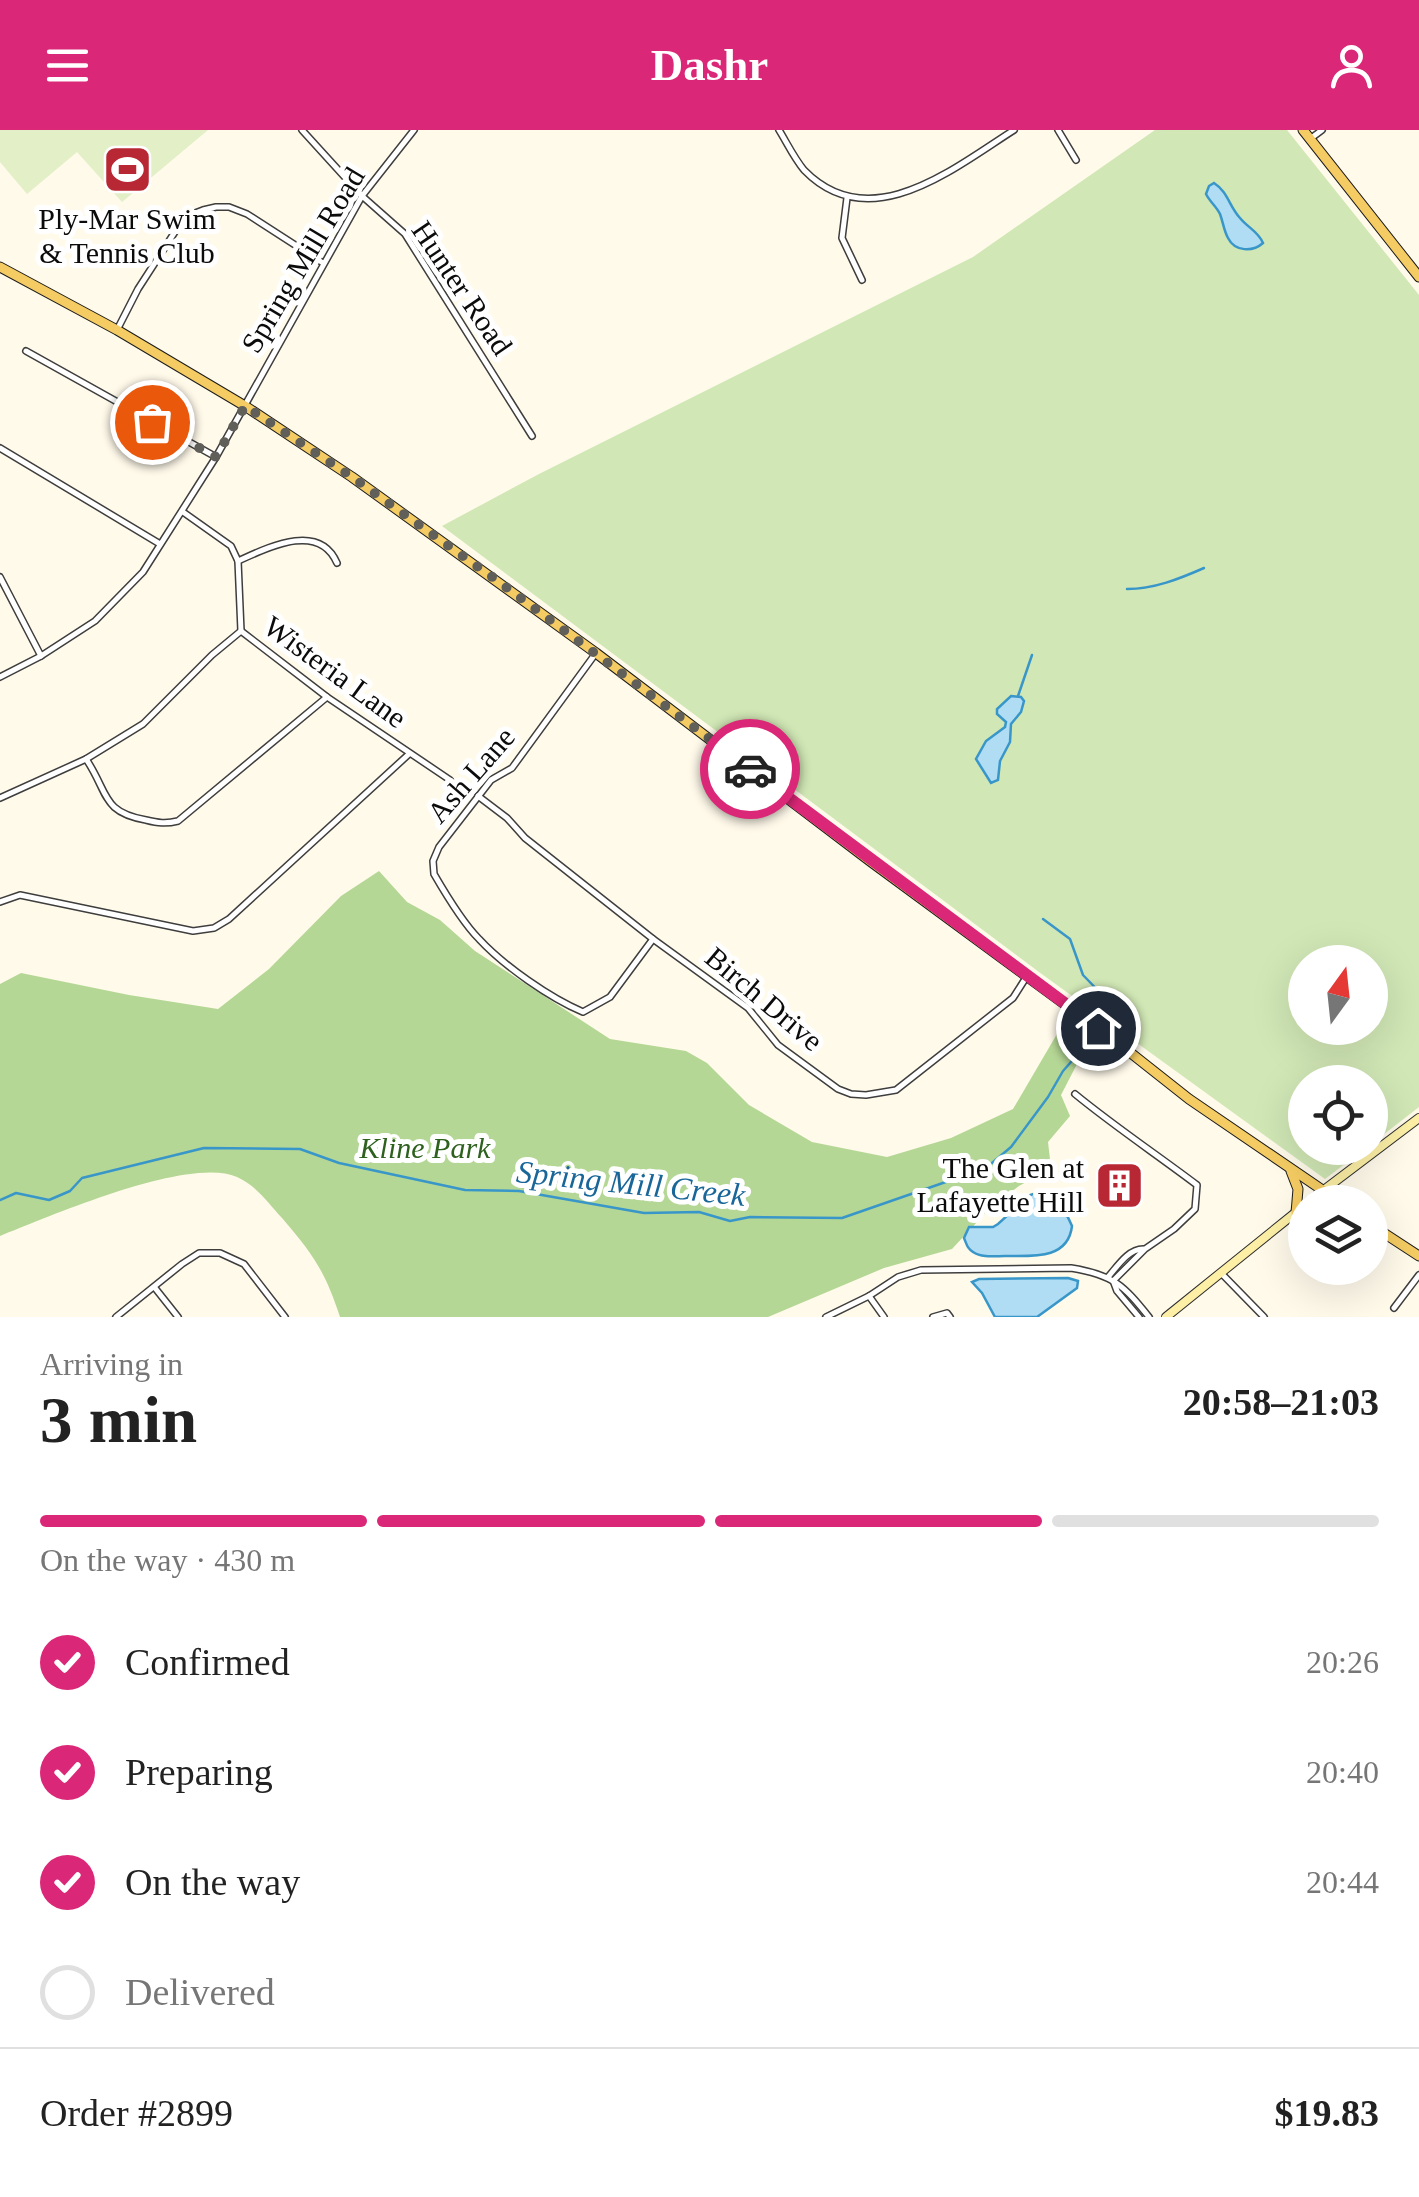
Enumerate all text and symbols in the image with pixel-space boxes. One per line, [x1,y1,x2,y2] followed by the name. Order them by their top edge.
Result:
[40,38,95,93] icon: menu
[1324,38,1379,93] icon: person
[651,40,768,90] text: Dashr
[101,144,153,196] sports icon: Ply-Mar Swim & Tennis Club
[234,161,371,358] street label: Spring Mill Road
[38,202,216,269] place label: Ply-Mar Swim & Tennis Club
[406,215,519,361] street label: Hunter Road
[110,380,195,465] pin
[125,395,180,450] icon: bag
[258,609,413,734] street label: Wisteria Lane
[700,719,800,819] courier
[420,720,521,829] street label: Ash Lane
[723,742,778,797] icon: car
[699,940,829,1057] street label: Birch Drive
[1288,945,1388,1045] north arrow
[1288,945,1388,1285] map controls
[1056,986,1141,1071] pin
[1071,1001,1126,1056] icon: home
[1288,1065,1388,1165] button: locate
[359,1131,491,1164] park label: Kline Park
[917,1151,1085,1218] place label: The Glen at Lafayette Hill
[515,1153,748,1213] water label: Spring Mill Creek
[1093,1159,1145,1211] building icon: The Glen at Lafayette Hill
[1288,1185,1388,1285] button: layers
[40,1346,183,1382] text: Arriving in
[1183,1381,1379,1423] text: 20:58–21:03
[40,1384,197,1456] text: 3 min
[40,1542,295,1578] text: On the way · 430 m
[40,1635,95,1690] icon: check
[125,1641,290,1683] text: Confirmed
[1306,1644,1379,1680] text: 20:26
[40,1745,95,1800] icon: check
[125,1751,273,1793] text: Preparing
[1306,1754,1379,1790] text: 20:40
[40,1855,95,1910] icon: check
[125,1861,300,1903] text: On the way
[1306,1864,1379,1900] text: 20:44
[125,1971,275,2013] text: Delivered
[40,2092,233,2134] text: Order #2899
[1275,2092,1379,2134] text: $19.83

